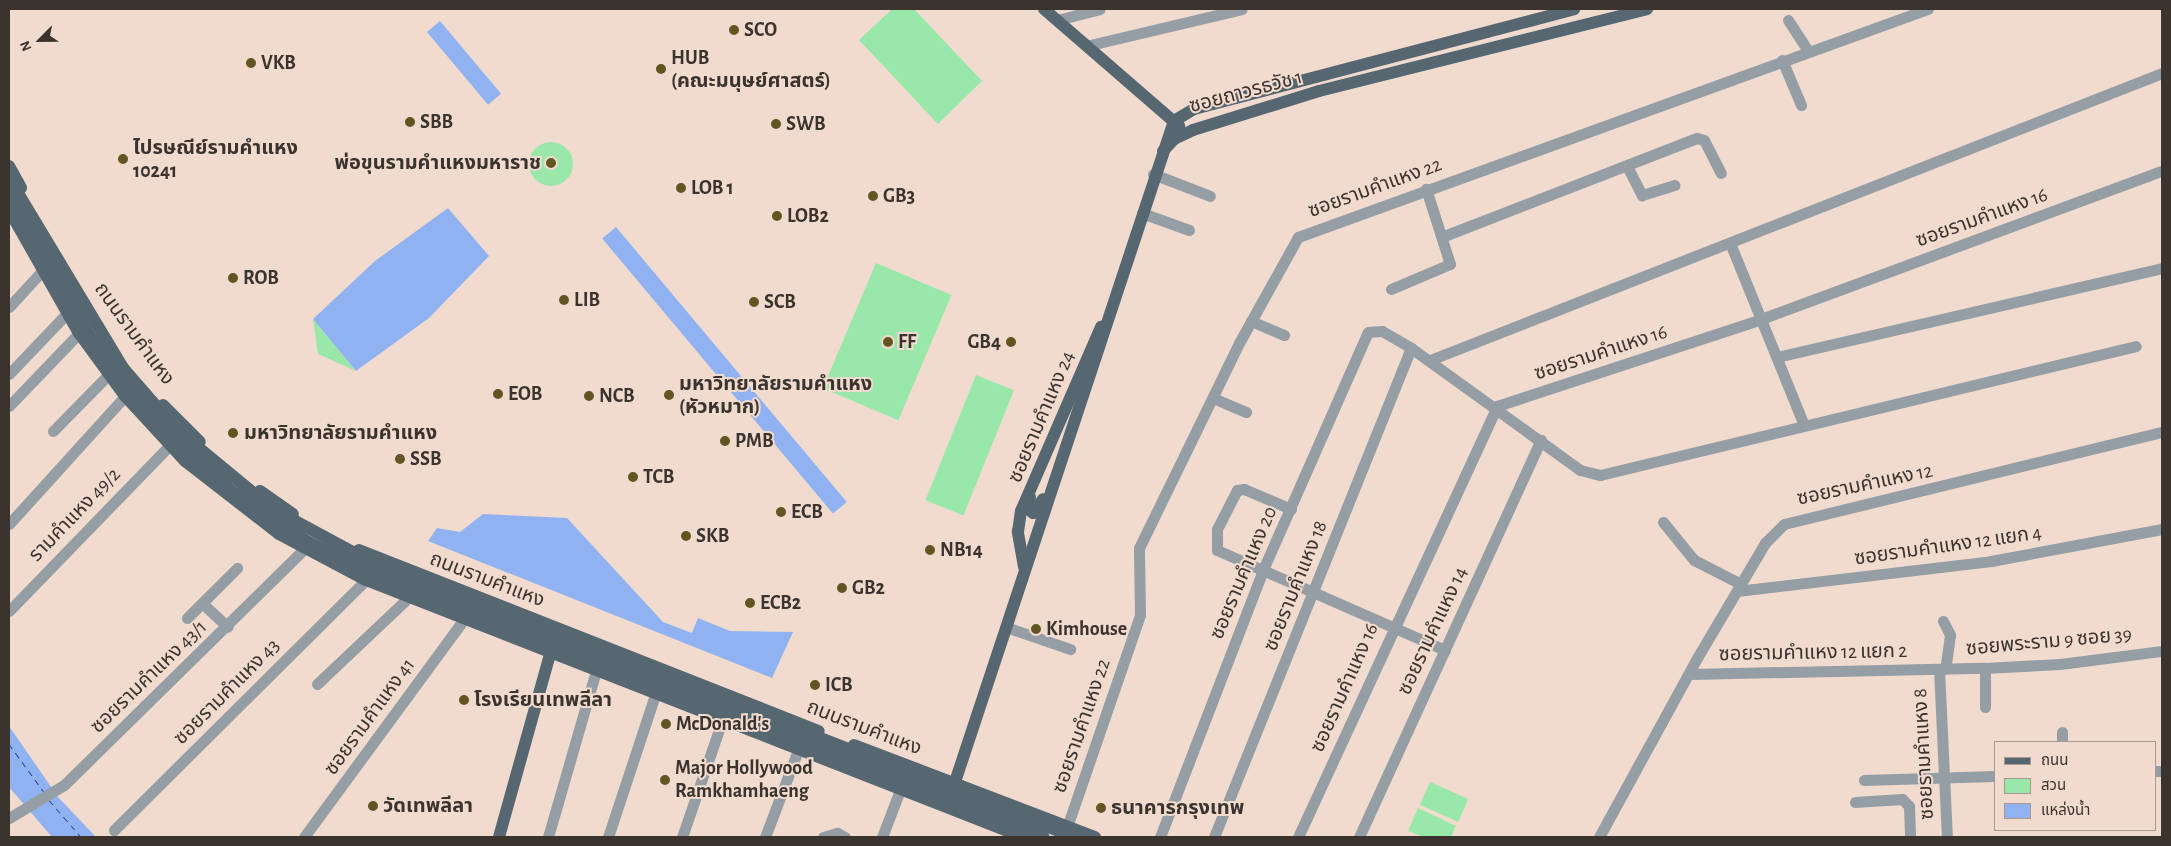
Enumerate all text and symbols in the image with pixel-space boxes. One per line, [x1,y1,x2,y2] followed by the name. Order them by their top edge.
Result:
[15,15,65,65] north arrow
[744,18,777,42] place label: SCO
[728,24,740,36] marker: SCO
[18,39,35,53] text: N
[671,46,831,93] place label: HUB (คณะมนุษย์ศาสตร์)
[261,51,296,75] place label: VKB
[245,57,257,69] marker: VKB
[655,63,667,75] marker: HUB (คณะมนุษย์ศาสตร์)
[1187,65,1305,119] street label: ซอยถาวรธวัช 1
[420,110,453,134] place label: SBB
[786,112,826,136] place label: SWB
[404,116,416,128] marker: SBB
[770,118,782,130] marker: SWB
[133,136,298,183] place label: ไปรษณีย์รามคำแหง 10241
[334,151,541,175] place label: พ่อขุนรามคำแหงมหาราช
[117,153,129,165] marker: ไปรษณีย์รามคำแหง 10241
[1305,153,1445,223] street label: ซอยรามคำแหง 22
[545,157,557,169] marker: พ่อขุนรามคำแหงมหาราช
[691,176,734,200] place label: LOB 1
[675,182,687,194] marker: LOB 1
[1913,183,2051,253] street label: ซอยรามคำแหง 16
[883,184,915,208] place label: GB3
[867,190,879,202] marker: GB3
[787,204,829,228] place label: LOB2
[771,210,783,222] marker: LOB2
[243,266,279,290] place label: ROB
[227,272,239,284] marker: ROB
[89,278,179,390] street label: ถนนรามคำแหง
[574,288,600,312] place label: LIB
[764,290,796,314] place label: SCB
[558,294,570,306] marker: LIB
[748,296,760,308] marker: SCB
[1531,320,1671,386] street label: ซอยรามคำแหง 16
[898,330,916,354] place label: FF
[967,330,1001,354] place label: GB4
[882,336,894,348] marker: FF
[1005,336,1017,348] marker: GB4
[1003,347,1081,487] street label: ซอยรามคำแหง 24
[679,372,872,419] place label: มหาวิทยาลัยรามคำแหง (หัวหมาก)
[508,382,542,406] place label: EOB
[599,384,635,408] place label: NCB
[492,388,504,400] marker: EOB
[663,389,675,401] marker: มหาวิทยาลัยรามคำแหง (หัวหมาก)
[583,390,595,402] marker: NCB
[244,421,437,445] place label: มหาวิทยาลัยรามคำแหง
[226,426,240,440] marker: มหาวิทยาลัยรามคำแหง
[735,429,774,453] place label: PMB
[719,435,731,447] marker: PMB
[410,447,441,471] place label: SSB
[394,453,406,465] marker: SSB
[1795,459,1935,511] street label: ซอยรามคำแหง 12
[24,463,126,567] street label: รามคำแหง 49/2
[643,465,674,489] place label: TCB
[627,471,639,483] marker: TCB
[791,500,823,524] place label: ECB
[1205,503,1283,643] street label: ซอยรามคำแหง 20
[775,506,787,518] marker: ECB
[1259,517,1333,655] street label: ซอยรามคำแหง 18
[1853,521,2043,571] street label: ซอยรามคำแหง 12 แยก 4
[696,524,729,548] place label: SKB
[680,530,692,542] marker: SKB
[940,538,983,562] place label: NB14
[924,544,936,556] marker: NB14
[426,547,548,613] street label: ถนนรามคำแหง
[1393,563,1473,699] street label: ซอยรามคำแหง 14
[852,576,885,600] place label: GB2
[836,582,848,594] marker: GB2
[760,591,801,615] place label: ECB2
[744,597,756,609] marker: ECB2
[86,615,212,739] street label: ซอยรามคำแหง 43/1
[1046,617,1127,641] place label: Kimhouse
[1306,620,1384,756] street label: ซอยรามคำแหง 16
[1030,623,1042,635] marker: Kimhouse
[1965,623,2133,661] street label: ซอยพระราม 9 ซอย 39
[169,634,285,750] street label: ซอยรามคำแหง 43
[1719,639,1907,667] street label: ซอยรามคำแหง 12 แยก 2
[320,654,420,780] street label: ซอยรามคำแหง 41
[1048,656,1116,796] street label: ซอยรามคำแหง 22
[825,673,853,697] place label: ICB
[809,679,821,691] marker: ICB
[474,688,612,712] place label: โรงเรียนเทพลีลา
[1909,688,1939,820] street label: ซอยรามคำแหง 8
[458,694,470,706] marker: โรงเรียนเทพลีลา
[803,695,925,761] street label: ถนนรามคำแหง
[676,712,769,736] place label: McDonald's
[660,718,672,730] marker: McDonald's
[1994,741,2156,831] legend
[2041,753,2068,768] text: ถนน
[675,756,813,803] place label: Major Hollywood Ramkhamhaeng
[659,774,671,786] marker: Major Hollywood Ramkhamhaeng
[2041,778,2066,793] text: สวน
[383,794,473,818] place label: วัดเทพลีลา
[1111,796,1244,820] place label: ธนาคารกรุงเทพ
[367,800,379,812] marker: วัดเทพลีลา
[1095,802,1107,814] marker: ธนาคารกรุงเทพ
[2041,803,2090,818] text: แหล่งน้ำ

